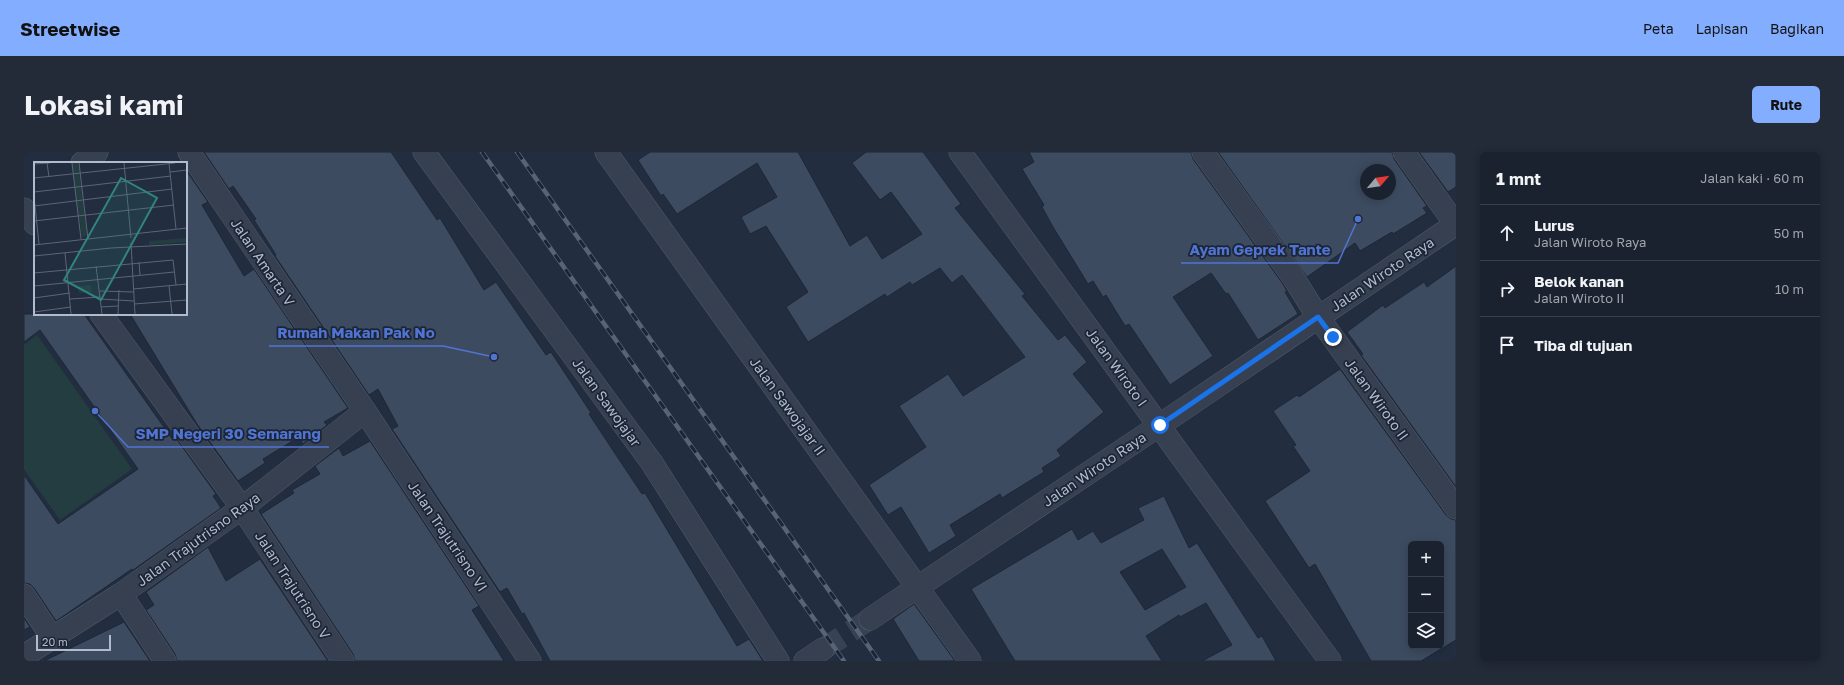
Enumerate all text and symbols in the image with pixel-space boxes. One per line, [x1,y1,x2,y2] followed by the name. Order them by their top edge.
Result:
[20,17,120,40] text: Streetwise
[1643,20,1674,37] text: Peta
[1696,20,1748,37] text: Lapisan
[1770,20,1824,37] text: Bagikan
[1752,86,1820,123] button: Rute
[24,88,184,121] text: Lokasi kami
[34,162,187,315] inset map
[1360,164,1396,200] north arrow
[1496,168,1541,189] text: 1 mnt
[1700,170,1804,186] text: Jalan kaki · 60 m
[227,215,299,310] street label: Jalan Amarta V
[1534,216,1575,234] text: Lurus
[1496,222,1518,244] icon: ahead
[1774,225,1804,241] text: 50 m
[1327,233,1437,315] street label: Jalan Wiroto Raya
[1534,234,1646,250] text: Jalan Wiroto Raya
[1181,236,1338,263] callout: Ayam Geprek Tante
[1189,240,1331,258] text: Ayam Geprek Tante
[1534,272,1624,290] text: Belok kanan
[1496,278,1518,300] icon: right
[1775,281,1804,297] text: 10 m
[1534,290,1624,306] text: Jalan Wiroto II
[269,319,443,346] callout: Rumah Makan Pak No
[277,323,435,341] text: Rumah Makan Pak No
[1083,324,1151,410] street label: Jalan Wiroto I
[1324,328,1342,346] route end
[1496,334,1518,356] icon: arrive
[1534,336,1632,354] text: Tiba di tujuan
[747,353,829,459] street label: Jalan Sawojajar II
[569,354,645,450] street label: Jalan Sawojajar
[1342,355,1412,443] street label: Jalan Wiroto II
[1151,416,1169,434] route start
[128,420,329,447] callout: SMP Negeri 30 Semarang
[135,424,321,442] text: SMP Negeri 30 Semarang
[1039,428,1149,510] street label: Jalan Wiroto Raya
[405,478,491,594] street label: Jalan Trajutrisno VI
[133,489,263,589] street label: Jalan Trajutrisno Raya
[252,528,335,643] street label: Jalan Trajutrisno V
[1408,541,1444,649] map controls
[1408,541,1444,577] button: +
[1408,577,1444,613] button: −
[1408,613,1444,649] button: layers
[36,633,111,652] scale bar
[42,635,68,648] text: 20 m

